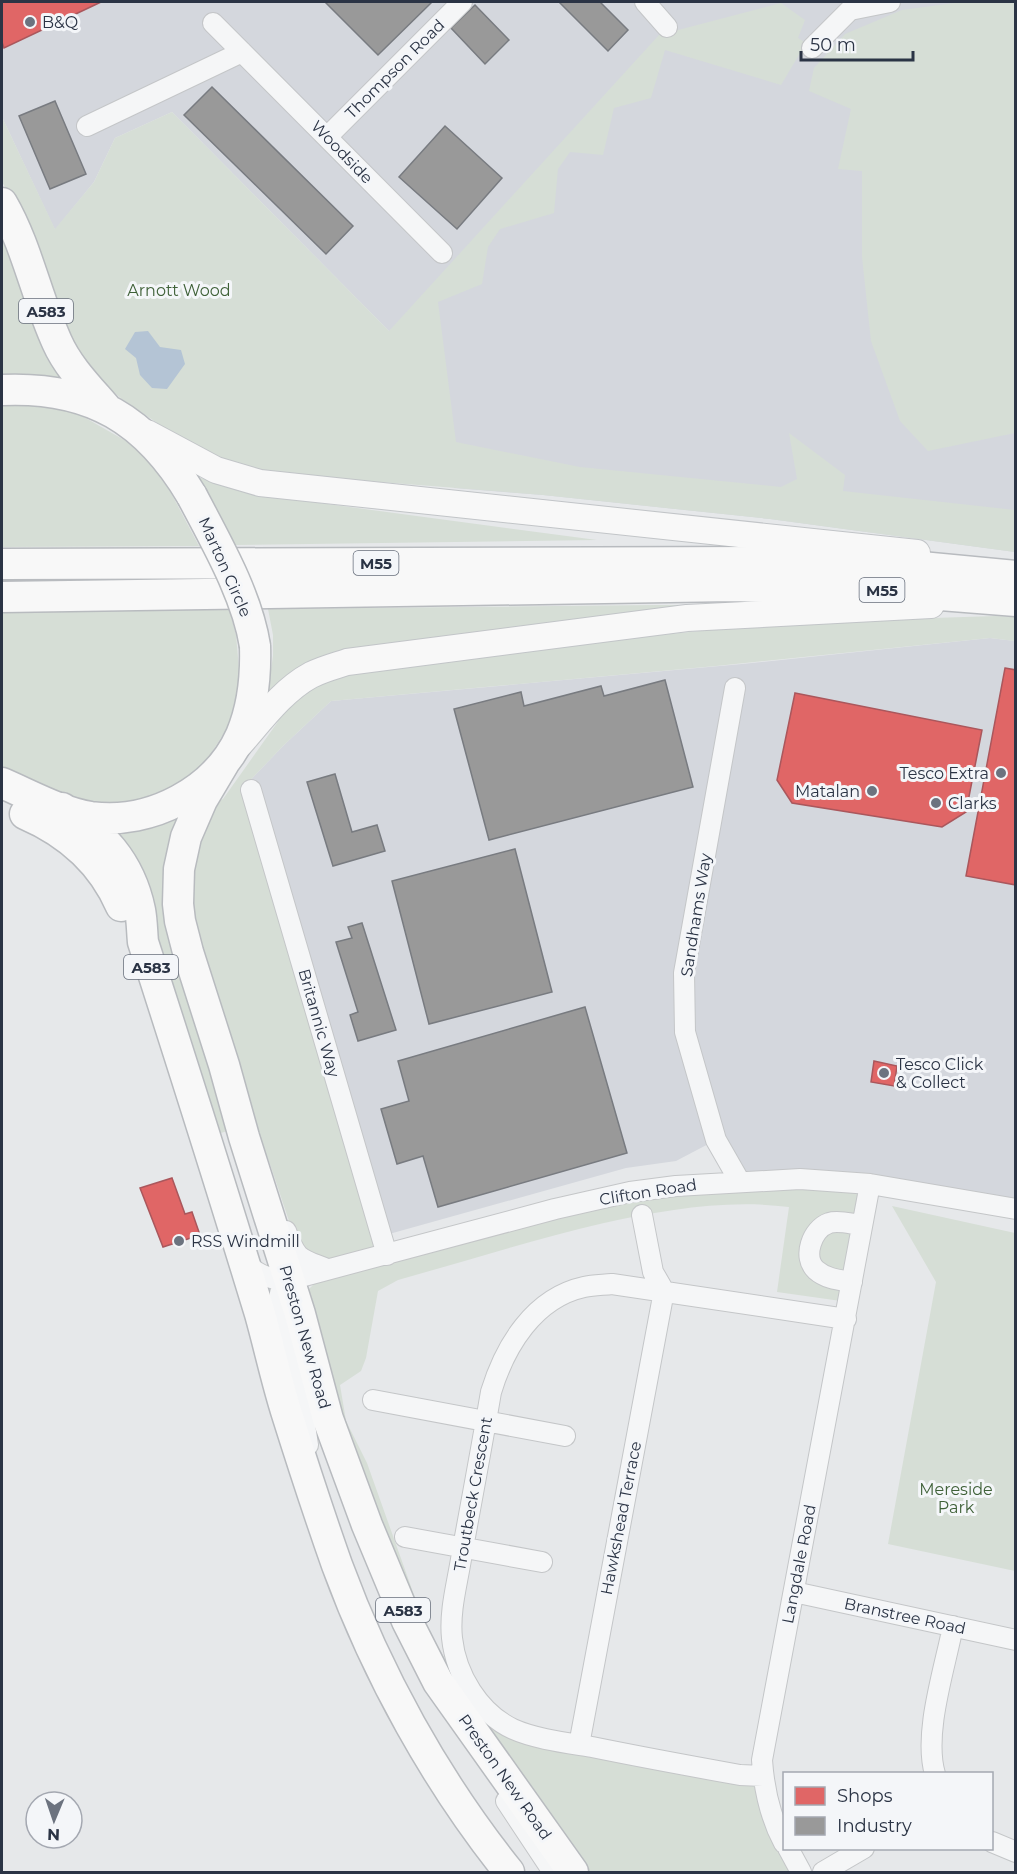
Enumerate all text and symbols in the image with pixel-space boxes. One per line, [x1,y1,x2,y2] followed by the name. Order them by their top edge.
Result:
[42,13,79,32] place label: B&Q
[23,15,37,29] marker: B&Q
[341,15,449,123] street label: Thompson Road
[801,24,914,62] scale bar
[810,34,856,56] text: 50 m
[307,116,377,188] street label: Woodside
[127,281,231,300] park label: Arnott Wood
[19,299,73,323] road number: A583
[194,514,256,620] street label: Marton Circle
[354,551,398,575] road number: M55
[860,578,904,602] road number: M55
[899,764,989,783] place label: Tesco Extra
[994,766,1008,780] marker: Tesco Extra
[795,782,860,801] place label: Matalan
[865,784,879,798] marker: Matalan
[948,794,997,813] place label: Clarks
[929,796,943,810] marker: Clarks
[677,852,715,978] street label: Sandhams Way
[124,955,178,979] road number: A583
[294,967,344,1080] street label: Britannic Way
[896,1055,984,1092] place label: Tesco Click & Collect
[877,1066,891,1080] marker: Tesco Click & Collect
[598,1175,698,1209] street label: Clifton Road
[191,1232,300,1251] place label: RSS Windmill
[172,1234,186,1248] marker: RSS Windmill
[275,1263,335,1411] street label: Preston New Road
[450,1415,496,1573] street label: Troutbeck Crescent
[597,1440,645,1596] street label: Hawkshead Terrace
[919,1480,993,1517] park label: Mereside Park
[778,1503,820,1625] street label: Langdale Road
[842,1594,968,1638] street label: Branstree Road
[376,1598,430,1622] road number: A583
[455,1711,555,1843] street label: Preston New Road
[783,1772,993,1850] legend
[837,1785,893,1807] text: Shops
[24,1790,84,1850] north arrow
[837,1815,912,1837] text: Industry
[47,1825,60,1844] text: N

